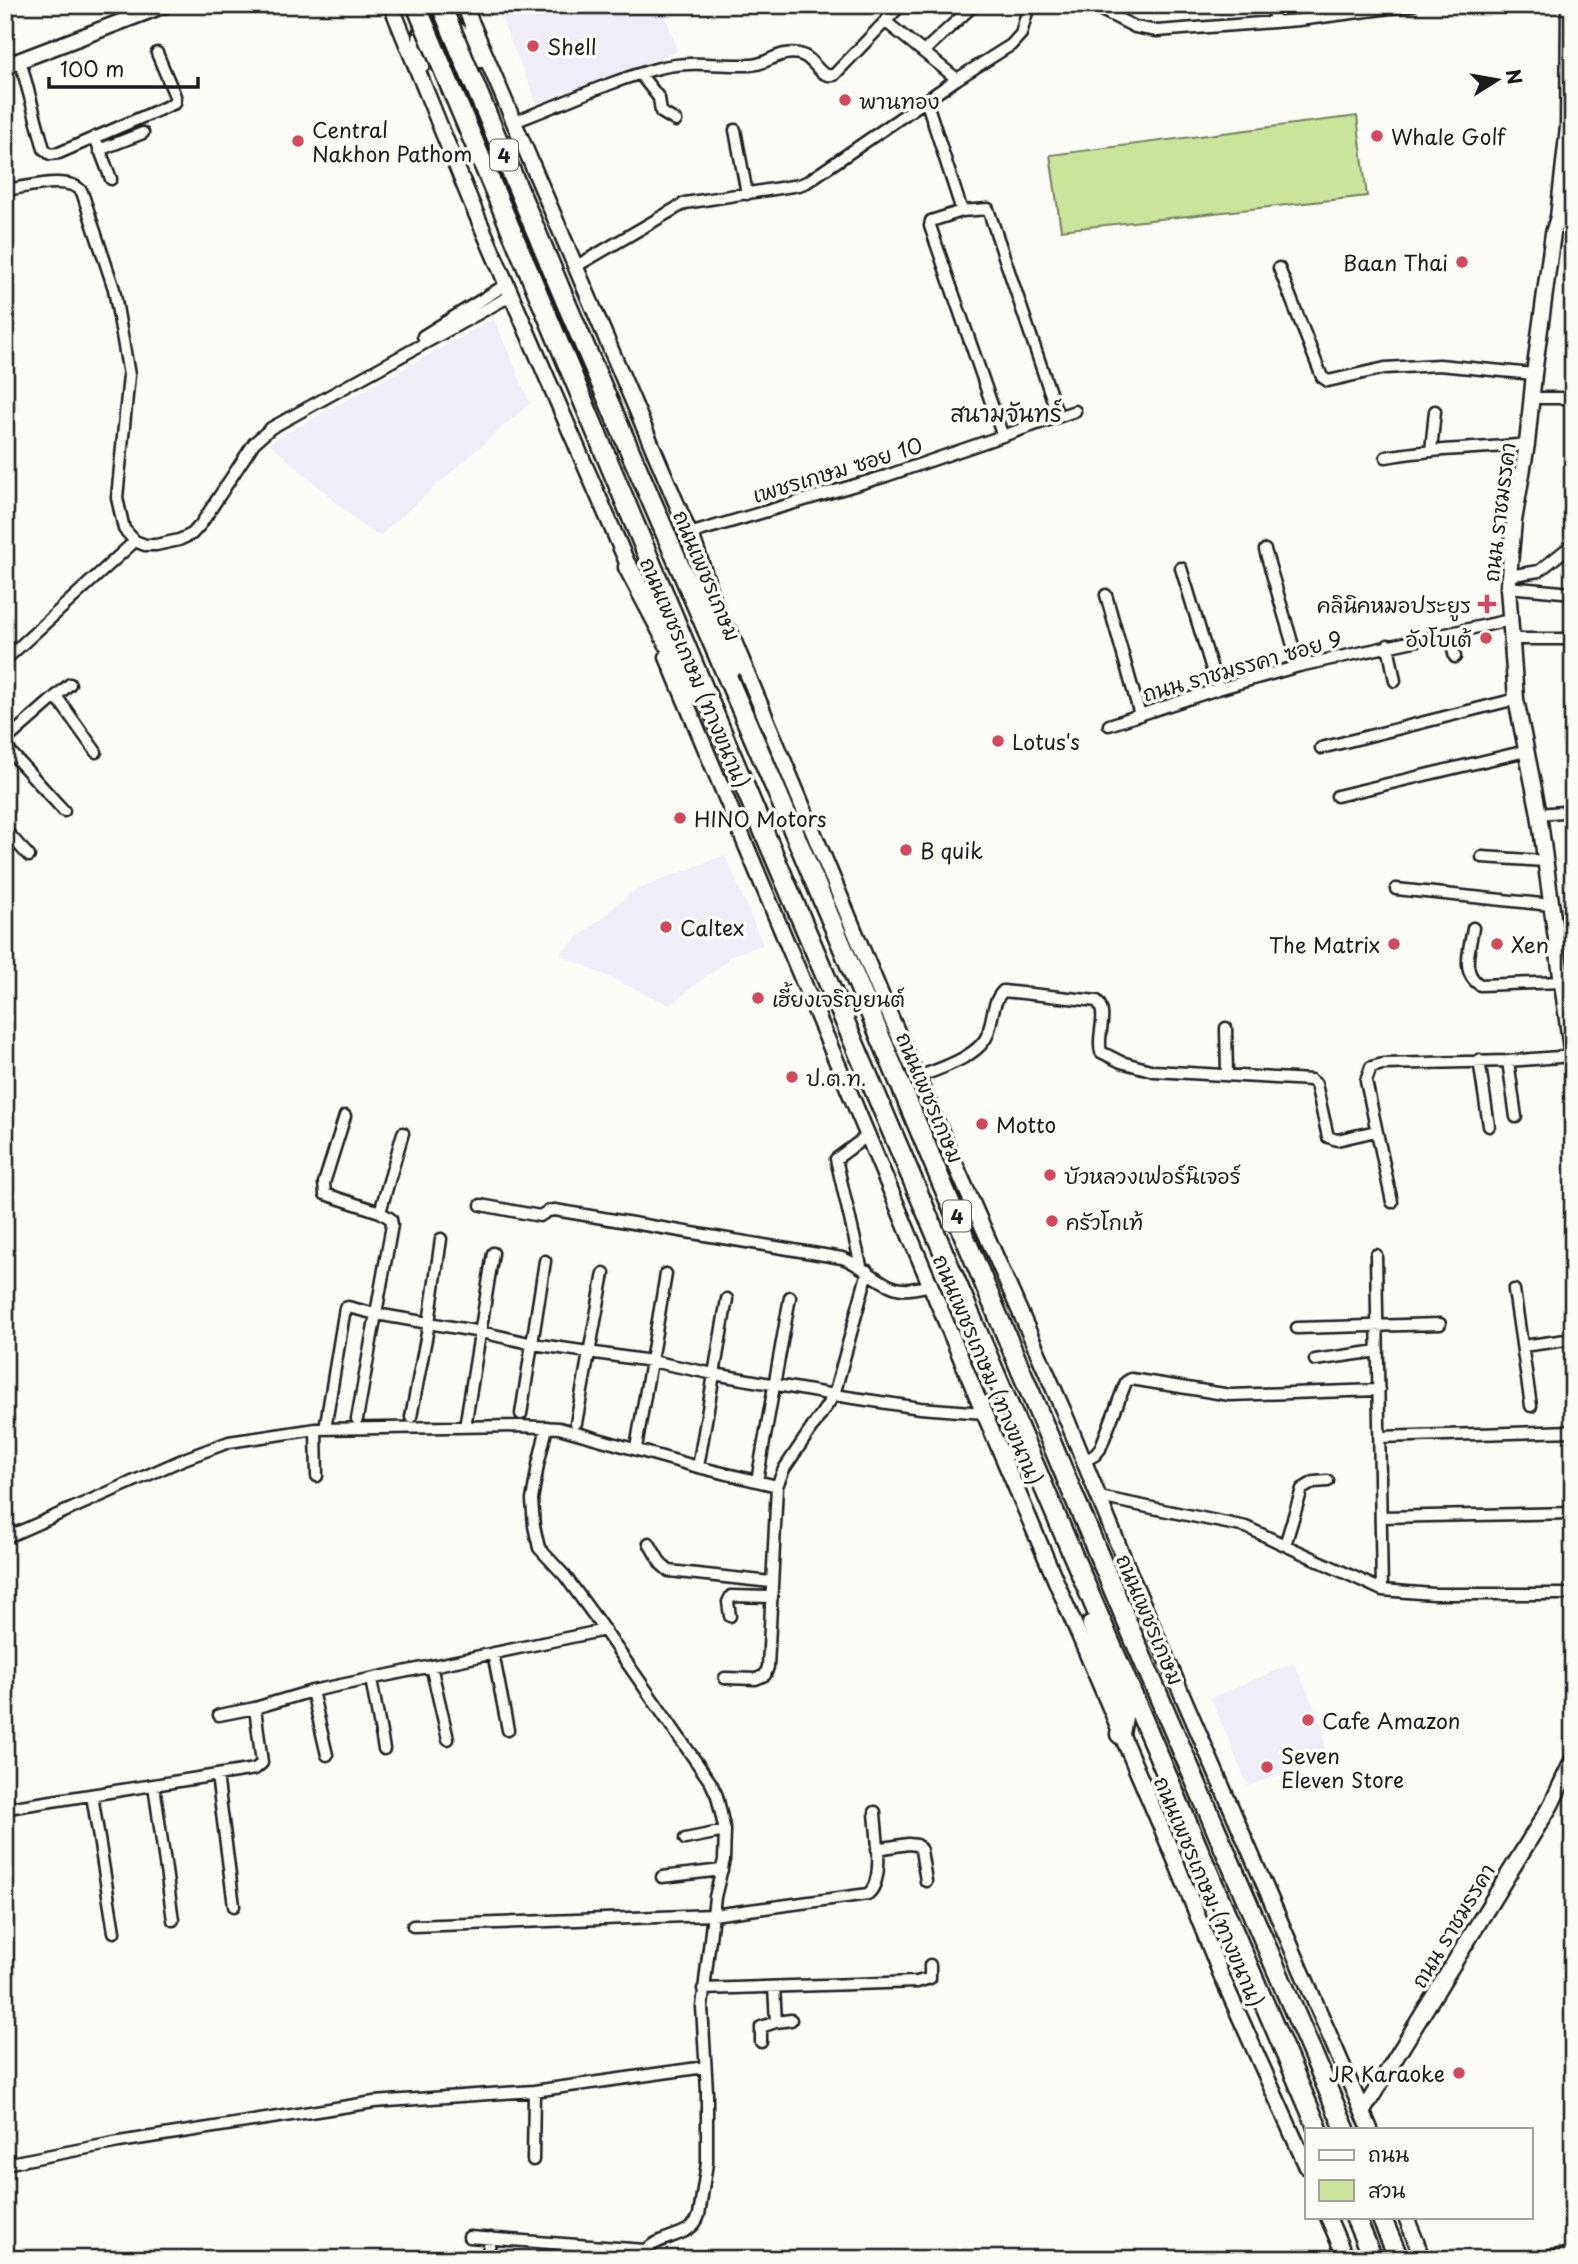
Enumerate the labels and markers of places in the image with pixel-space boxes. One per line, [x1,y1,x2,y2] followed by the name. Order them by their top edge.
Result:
[547,30,596,62] place label: Shell
[525,38,541,54] marker: Shell
[859,84,940,116] place label: พานทอง
[837,92,853,108] marker: พานทอง
[312,113,472,169] place label: Central Nakhon Pathom
[1391,120,1507,152] place label: Whale Golf
[1369,128,1385,144] marker: Whale Golf
[290,133,306,149] marker: Central Nakhon Pathom
[1343,246,1448,278] place label: Baan Thai
[1454,254,1470,270] marker: Baan Thai
[1317,588,1471,622] place label: คลินิคหมอประยูร
[1477,594,1497,614] marker: คลินิคหมอประยูร
[1405,622,1472,654] place label: อังโบเต้
[1478,630,1494,646] marker: อังโบเต้
[1012,725,1080,757] place label: Lotus's
[990,733,1006,749] marker: Lotus's
[694,802,827,834] place label: HINO Motors
[672,810,688,826] marker: HINO Motors
[920,834,983,866] place label: B quik
[898,842,914,858] marker: B quik
[680,911,744,943] place label: Caltex
[658,919,674,935] marker: Caltex
[1269,928,1380,960] place label: The Matrix
[1511,928,1549,960] place label: Xen
[1386,936,1402,952] marker: The Matrix
[1489,936,1505,952] marker: Xen
[772,981,905,1014] place label: เฮี้ยงเจริญยนต์
[750,990,766,1006] marker: เฮี้ยงเจริญยนต์
[806,1061,867,1093] place label: ป.ต.ท.
[784,1069,800,1085] marker: ป.ต.ท.
[996,1108,1056,1140] place label: Motto
[974,1116,990,1132] marker: Motto
[1064,1159,1241,1191] place label: บัวหลวงเฟอร์นิเจอร์
[1042,1167,1058,1183] marker: บัวหลวงเฟอร์นิเจอร์
[1066,1205,1143,1237] place label: ครัวโกเท้
[1044,1213,1060,1229] marker: ครัวโกเท้
[1322,1704,1460,1736] place label: Cafe Amazon
[1300,1712,1316,1728] marker: Cafe Amazon
[1281,1739,1404,1795] place label: Seven Eleven Store
[1259,1759,1275,1775] marker: Seven Eleven Store
[1329,2057,1445,2089] place label: JR Karaoke
[1451,2065,1467,2081] marker: JR Karaoke

